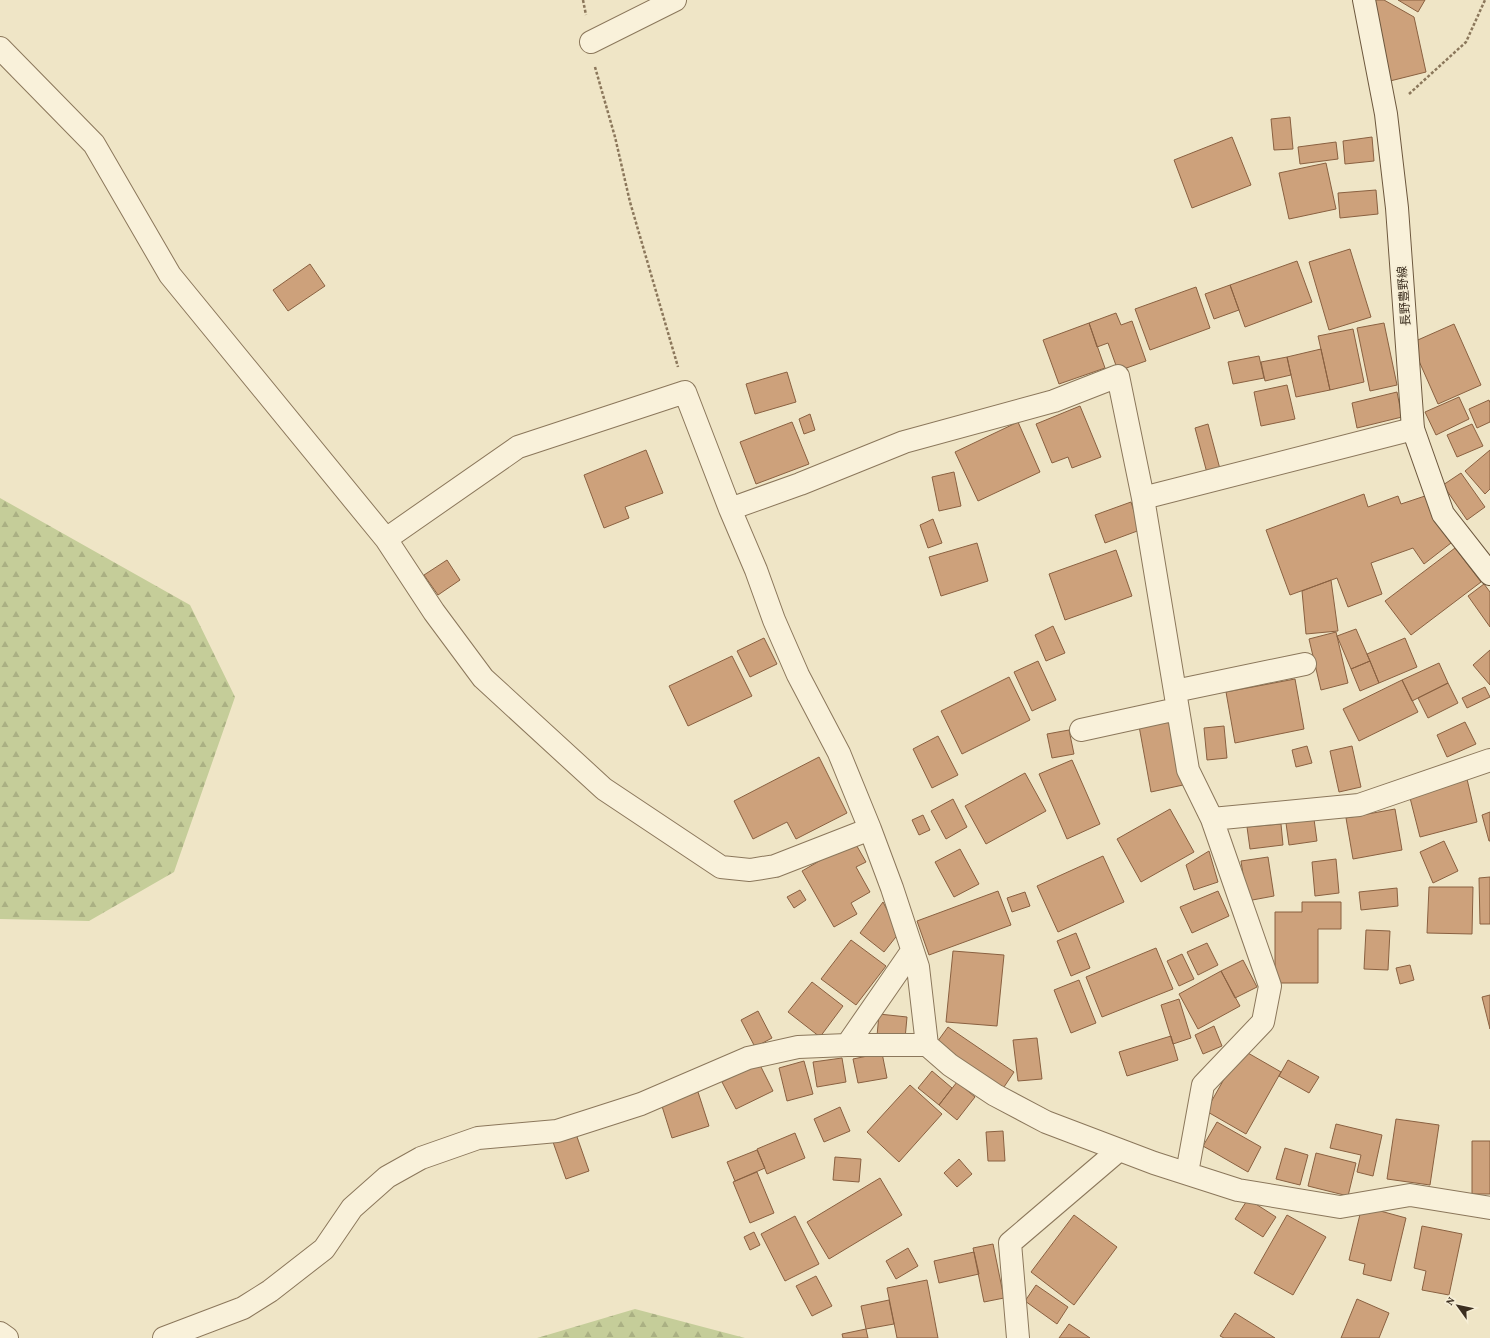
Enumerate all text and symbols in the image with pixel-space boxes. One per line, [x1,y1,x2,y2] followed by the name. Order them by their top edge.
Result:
[1395,266,1413,326] street label: 長野豊野線
[1438,1286,1478,1326] north arrow
[1443,1294,1457,1307] text: N

